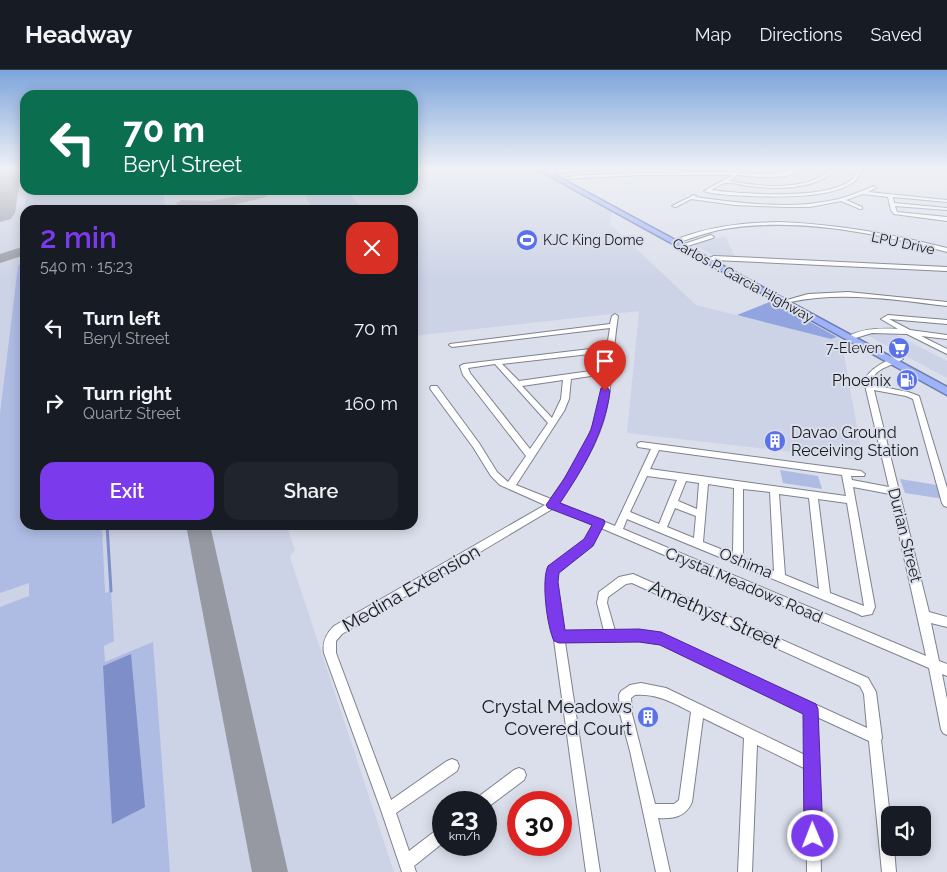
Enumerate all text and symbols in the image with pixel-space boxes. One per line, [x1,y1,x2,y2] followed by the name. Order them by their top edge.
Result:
[25,20,133,49] text: Headway
[695,24,731,45] text: Map
[759,24,843,45] text: Directions
[871,24,922,45] text: Saved
[123,109,205,150] text: 70 m
[40,110,105,175] icon: left
[123,151,242,177] text: Beryl Street
[40,220,117,255] text: 2 min
[346,222,398,274] button: close
[515,228,539,252] sports icon: KJC King Dome
[870,228,936,258] street label: LPU Drive
[543,232,644,248] place label: KJC King Dome
[670,235,817,326] street label: Carlos P. Garcia Highway
[40,257,133,276] text: 540 m · 15:23
[83,307,160,329] text: Turn left
[40,314,68,342] icon: left
[354,317,398,339] text: 70 m
[83,329,170,348] text: Beryl Street
[887,336,911,360] supermarket icon: 7-Eleven
[584,340,626,391] pin
[826,340,883,356] place label: 7-Eleven
[591,347,619,375] icon: arrive
[895,368,919,392] fuel station icon: Phoenix
[832,371,891,390] place label: Phoenix
[83,382,172,404] text: Turn right
[40,389,68,417] icon: right
[344,392,398,414] text: 160 m
[83,404,181,423] text: Quartz Street
[791,423,919,460] place label: Davao Ground Receiving Station
[763,429,787,453] building icon: Davao Ground Receiving Station
[40,462,214,520] button: Exit
[224,462,398,520] button: Share
[884,486,926,585] street label: Durian Street
[338,540,484,636] street label: Medina Extension
[663,543,826,627] street label: Crystal Meadows Road
[716,544,776,582] street label: Oshima
[646,575,785,653] street label: Amethyst Street
[482,695,633,739] place label: Crystal Meadows Covered Court
[636,705,660,729] building icon: Crystal Meadows Covered Court
[507,791,572,856] speed limit sign: 30
[450,802,479,832] text: 23
[881,806,931,856] map controls
[881,806,931,856] button: sound
[786,809,838,861] position arrow
[449,829,480,843] text: km/h

